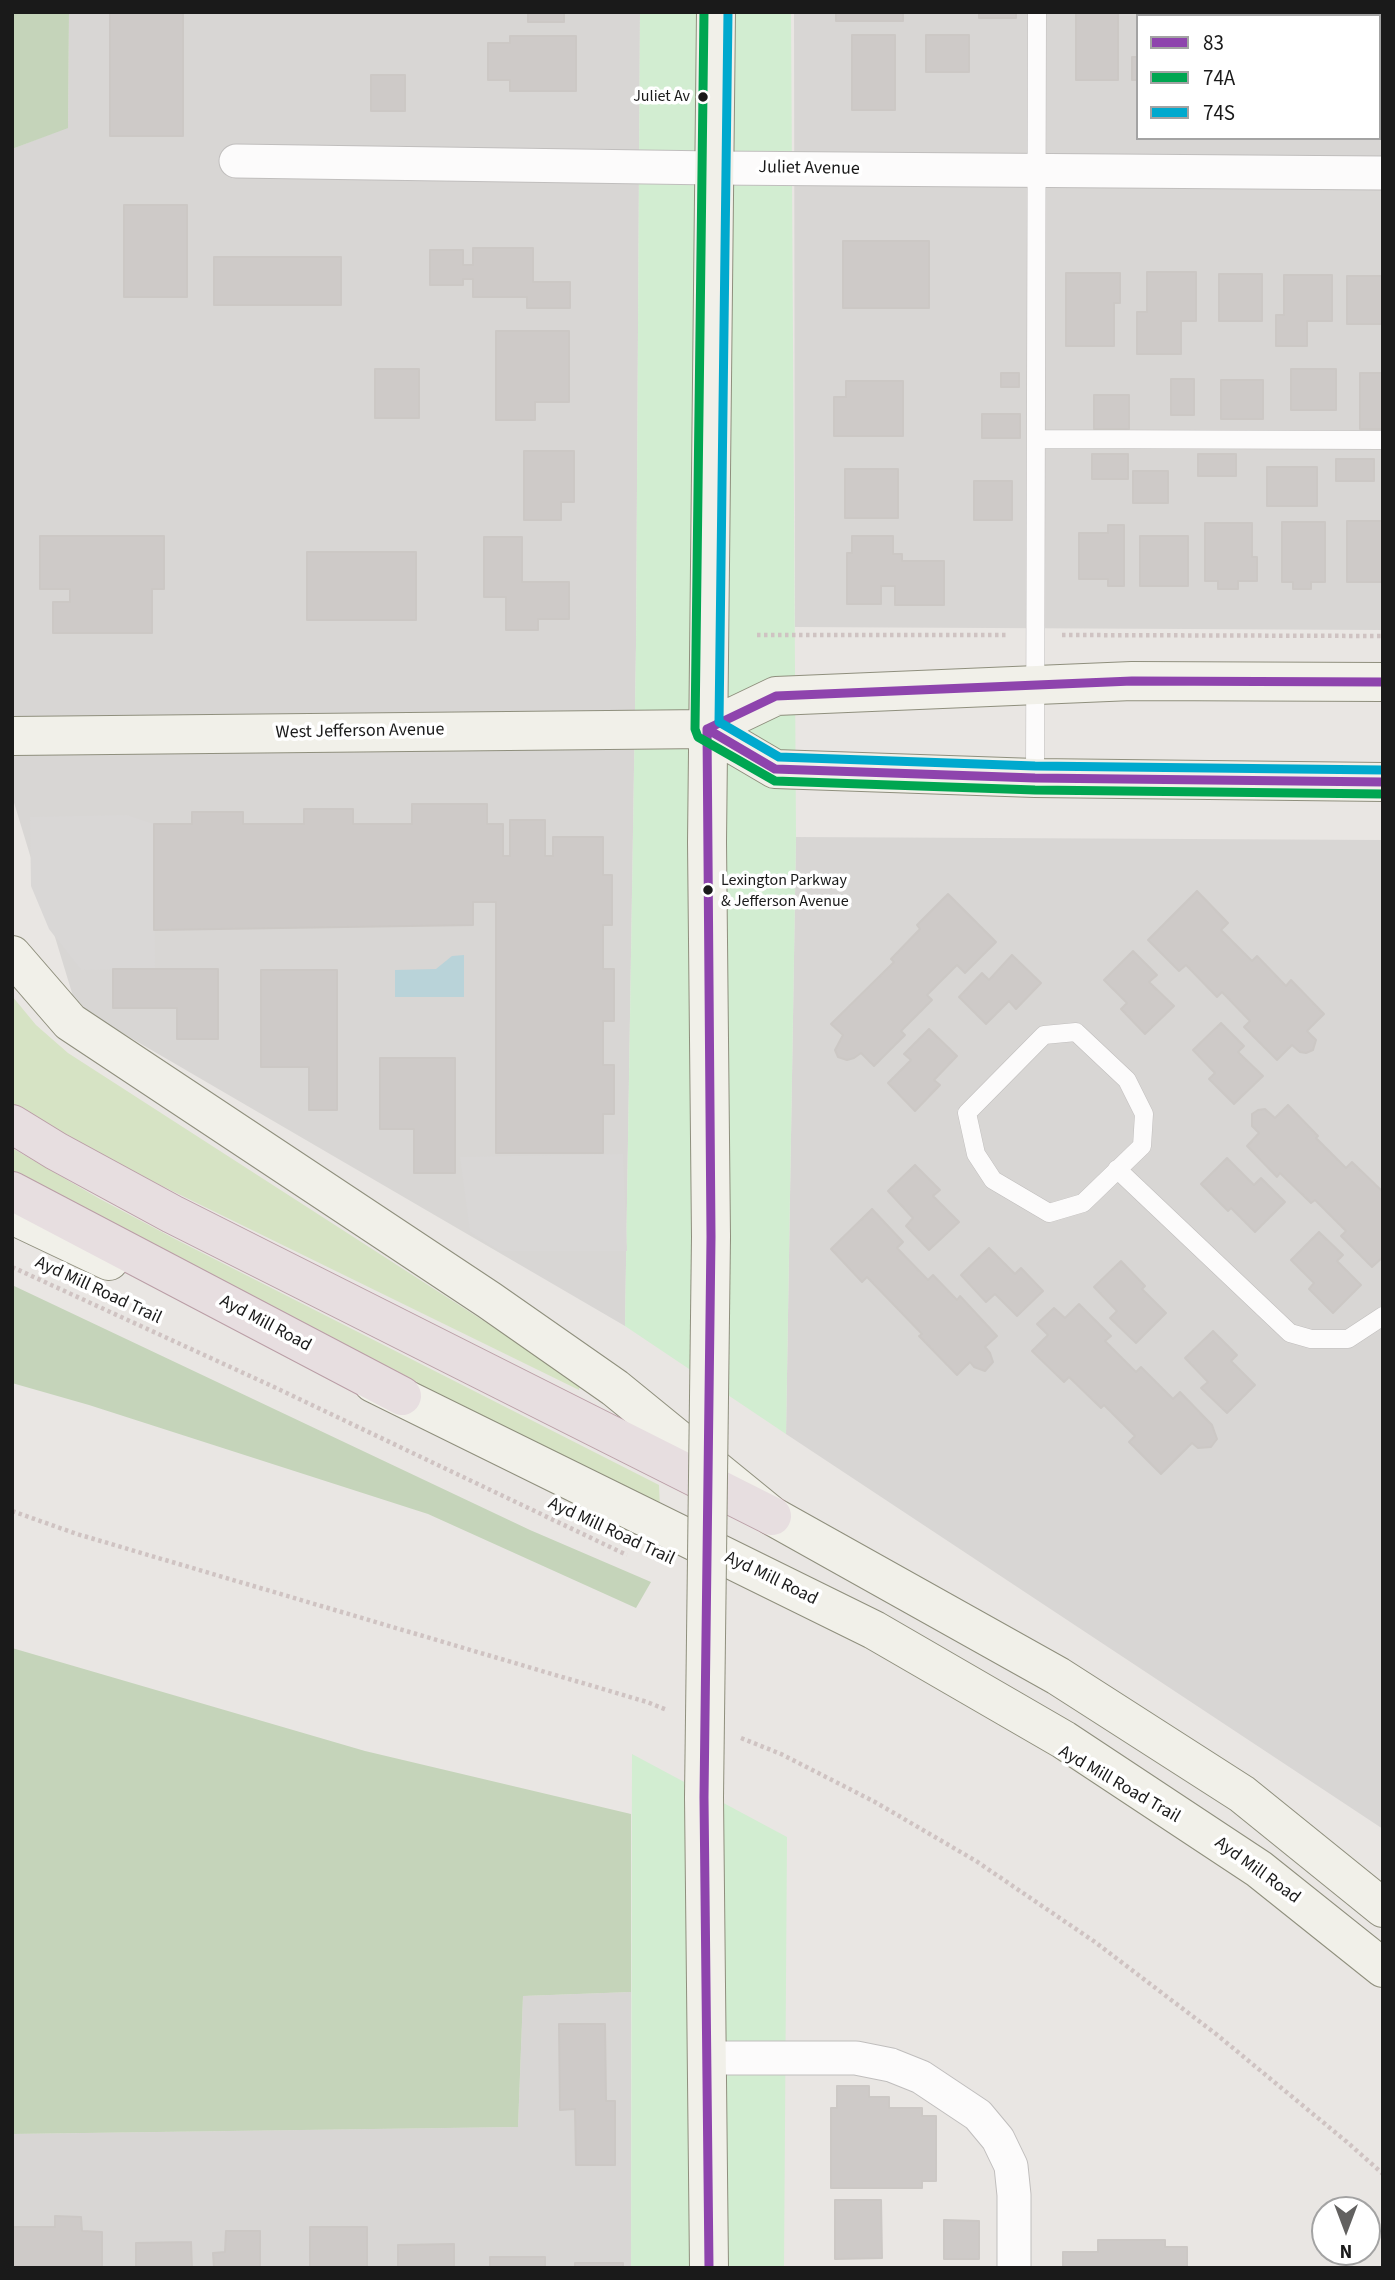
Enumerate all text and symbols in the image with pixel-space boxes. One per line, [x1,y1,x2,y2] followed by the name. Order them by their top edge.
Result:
[1136,14,1381,140] legend
[1203,28,1224,58] text: 83
[1203,63,1235,93] text: 74A
[633,87,690,107] place label: Juliet Av
[696,90,710,104] marker: Juliet Av
[1203,98,1235,128] text: 74S
[758,157,860,181] street label: Juliet Avenue
[275,720,445,744] street label: West Jefferson Avenue
[721,871,849,909] place label: Lexington Parkway & Jefferson Avenue
[701,883,715,897] marker: Lexington Parkway & Jefferson Avenue
[31,1252,165,1330] street label: Ayd Mill Road Trail
[216,1291,314,1357] street label: Ayd Mill Road
[544,1493,678,1571] street label: Ayd Mill Road Trail
[721,1547,821,1611] street label: Ayd Mill Road
[1054,1741,1184,1829] street label: Ayd Mill Road Trail
[1210,1833,1304,1909] street label: Ayd Mill Road
[1311,2196,1381,2266] north arrow
[1340,2237,1352,2264] text: N

